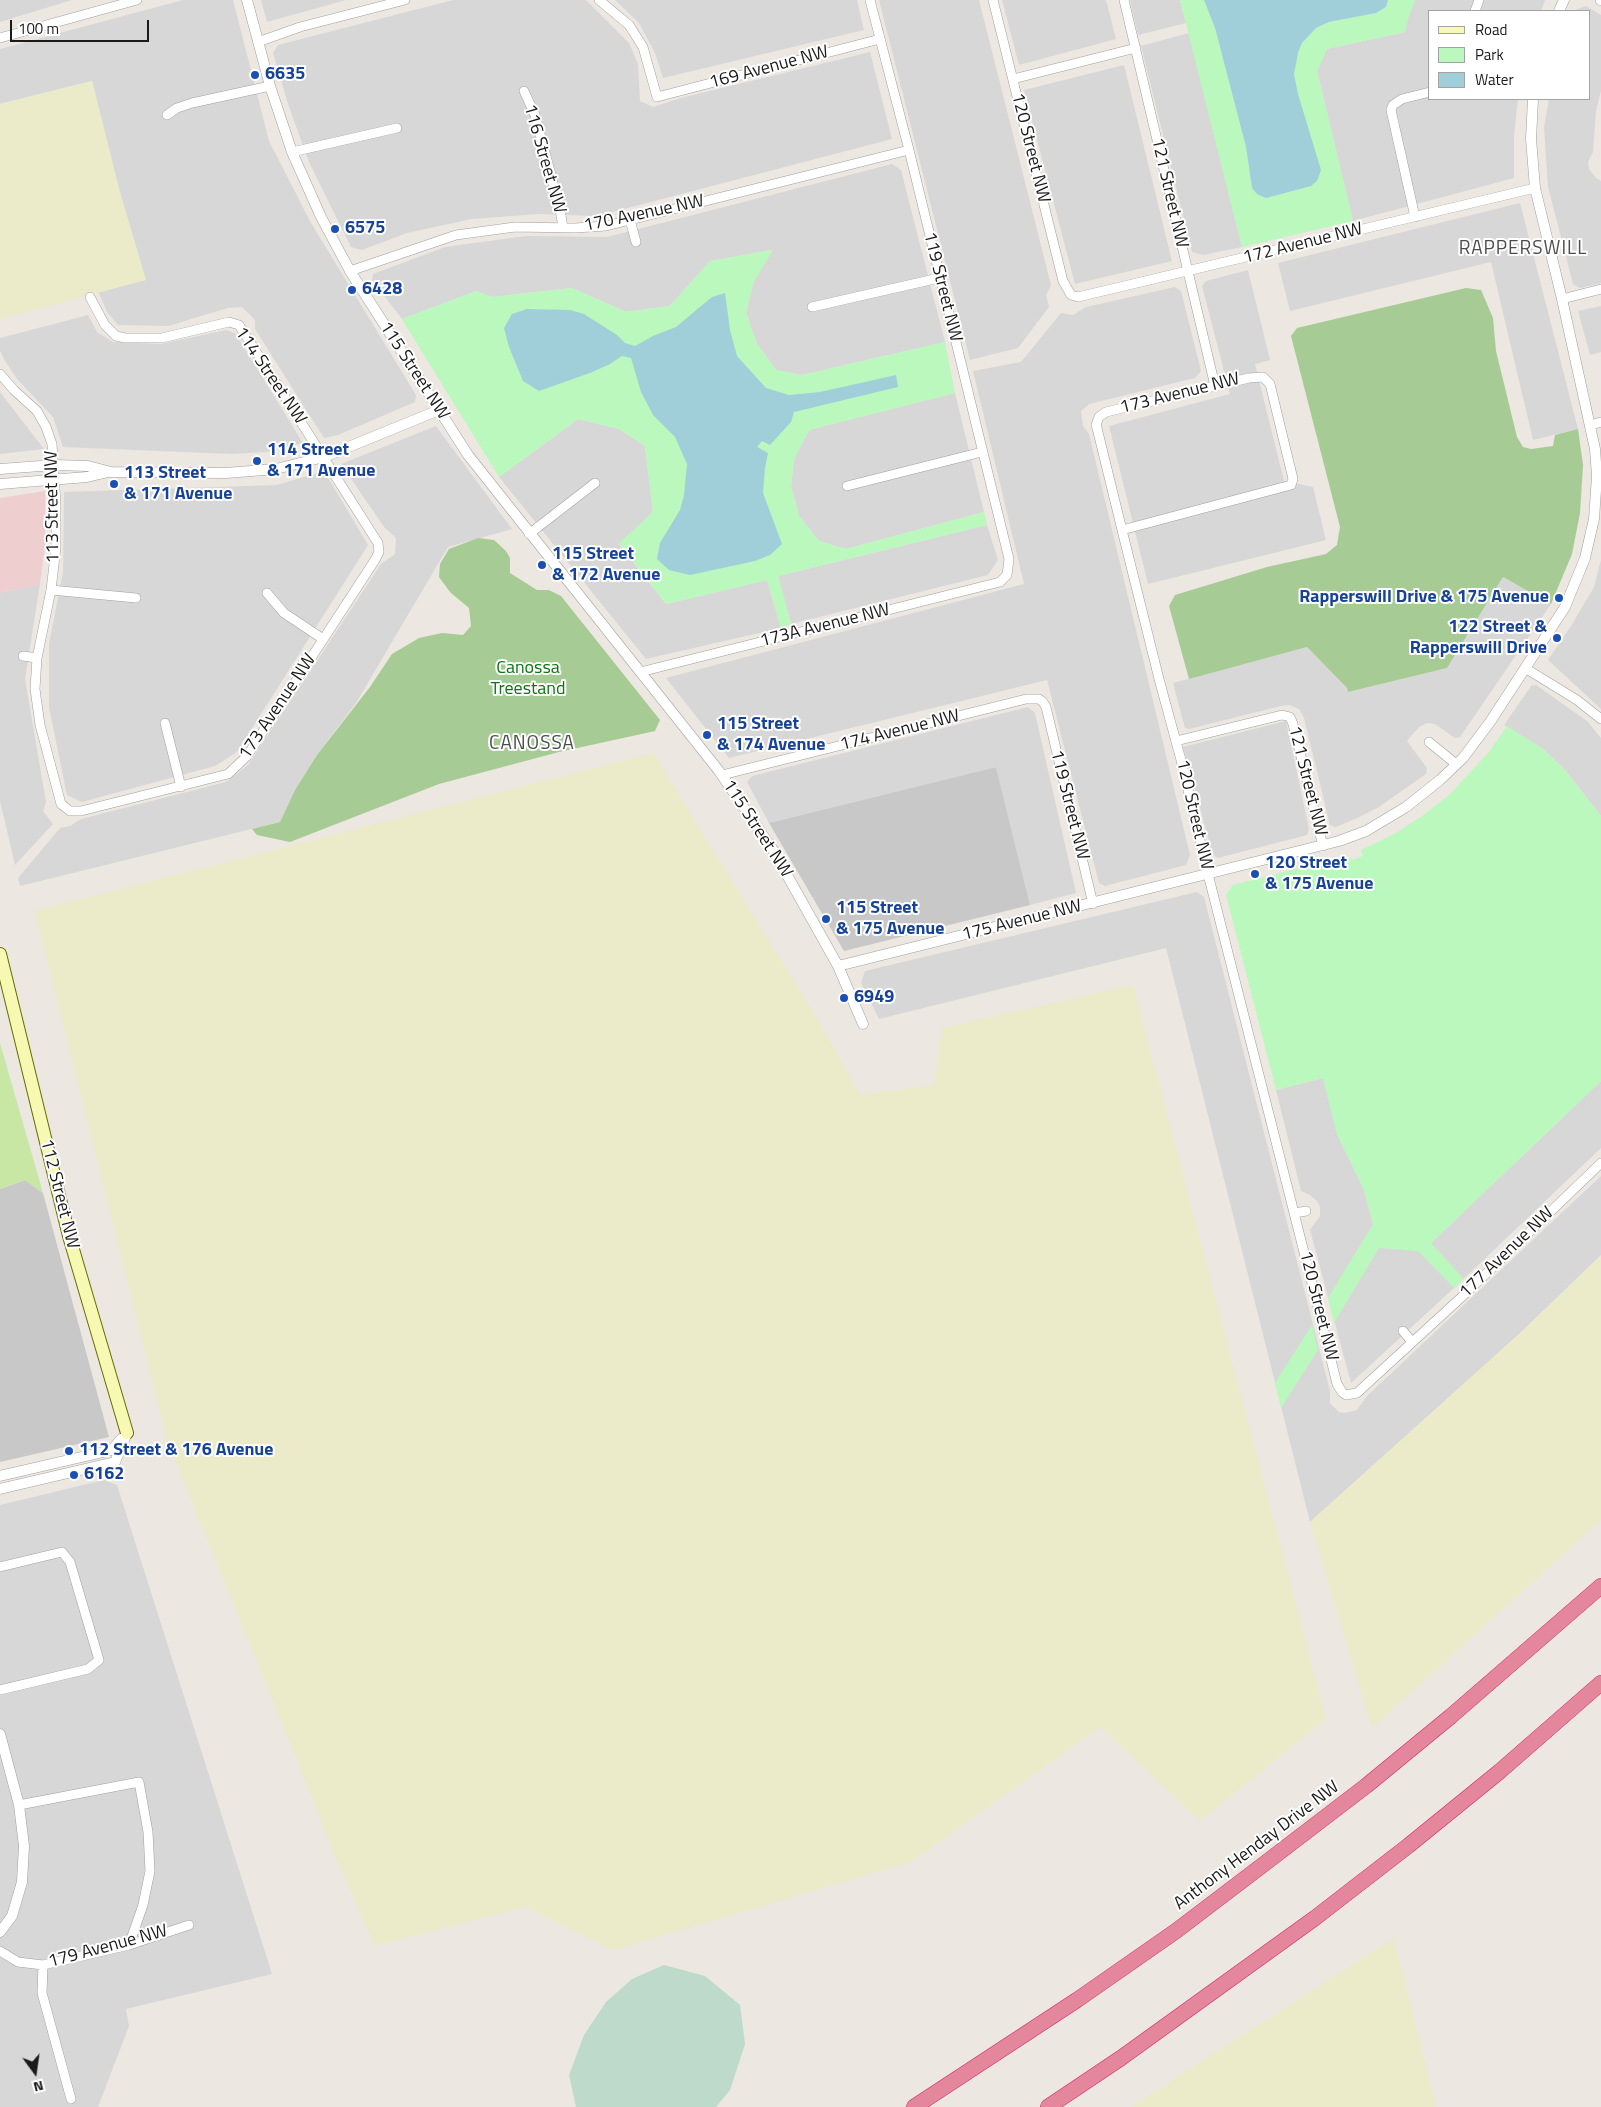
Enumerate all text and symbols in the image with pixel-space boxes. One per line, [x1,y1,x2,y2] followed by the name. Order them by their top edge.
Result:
[12,10,151,42] scale bar
[1428,10,1591,100] legend
[18,17,59,40] text: 100 m
[1475,18,1507,41] text: Road
[707,42,831,94] street label: 169 Avenue NW
[1475,43,1504,66] text: Park
[265,64,305,86] place label: 6635
[1475,68,1514,91] text: Water
[249,69,261,81] marker: 6635
[1006,91,1054,205] street label: 120 Street NW
[518,102,570,216] street label: 116 Street NW
[1146,136,1192,250] street label: 121 Street NW
[582,191,706,237] street label: 170 Avenue NW
[345,218,385,240] place label: 6575
[1241,219,1365,269] street label: 172 Avenue NW
[329,223,341,235] marker: 6575
[918,230,966,344] street label: 119 Street NW
[1457,238,1589,260] district label: RAPPERSWILL
[362,279,402,301] place label: 6428
[346,284,358,296] marker: 6428
[374,318,454,424] street label: 115 Street NW
[230,323,310,429] street label: 114 Street NW
[1118,369,1242,419] street label: 173 Avenue NW
[267,440,375,482] place label: 114 Street & 171 Avenue
[41,450,65,564] street label: 113 Street NW
[251,455,263,467] marker: 114 Street & 171 Avenue
[124,463,232,506] place label: 113 Street & 171 Avenue
[108,478,120,490] marker: 113 Street & 171 Avenue
[552,544,660,586] place label: 115 Street & 172 Avenue
[536,559,548,571] marker: 115 Street & 172 Avenue
[1299,587,1549,609] place label: Rapperswill Drive & 175 Avenue
[1553,592,1565,604] marker: Rapperswill Drive & 175 Avenue
[758,599,892,653] street label: 173A Avenue NW
[1410,617,1547,660] place label: 122 Street & Rapperswill Drive
[1551,632,1563,644] marker: 122 Street & Rapperswill Drive
[235,650,321,764] street label: 173 Avenue NW
[490,658,566,701] park label: Canossa Treestand
[838,706,962,756] street label: 174 Avenue NW
[717,714,825,756] place label: 115 Street & 174 Avenue
[1283,724,1331,838] street label: 121 Street NW
[701,729,713,741] marker: 115 Street & 174 Avenue
[488,733,576,755] district label: CANOSSA
[1045,748,1093,862] street label: 119 Street NW
[1171,758,1217,872] street label: 120 Street NW
[717,776,797,882] street label: 115 Street NW
[1265,853,1373,896] place label: 120 Street & 175 Avenue
[1249,868,1261,880] marker: 120 Street & 175 Avenue
[960,896,1084,946] street label: 175 Avenue NW
[836,898,944,941] place label: 115 Street & 175 Avenue
[820,913,832,925] marker: 115 Street & 175 Avenue
[854,987,894,1009] place label: 6949
[838,992,850,1004] marker: 6949
[35,1137,83,1251] street label: 112 Street NW
[1455,1203,1559,1303] street label: 177 Avenue NW
[1294,1249,1342,1363] street label: 120 Street NW
[79,1440,273,1462] place label: 112 Street & 176 Avenue
[63,1445,75,1457] marker: 112 Street & 176 Avenue
[84,1464,124,1486] place label: 6162
[68,1469,80,1481] marker: 6162
[1170,1777,1344,1915] street label: Anthony Henday Drive NW
[46,1921,170,1973] street label: 179 Avenue NW
[10,2047,60,2097] north arrow
[32,2076,46,2098] text: N

